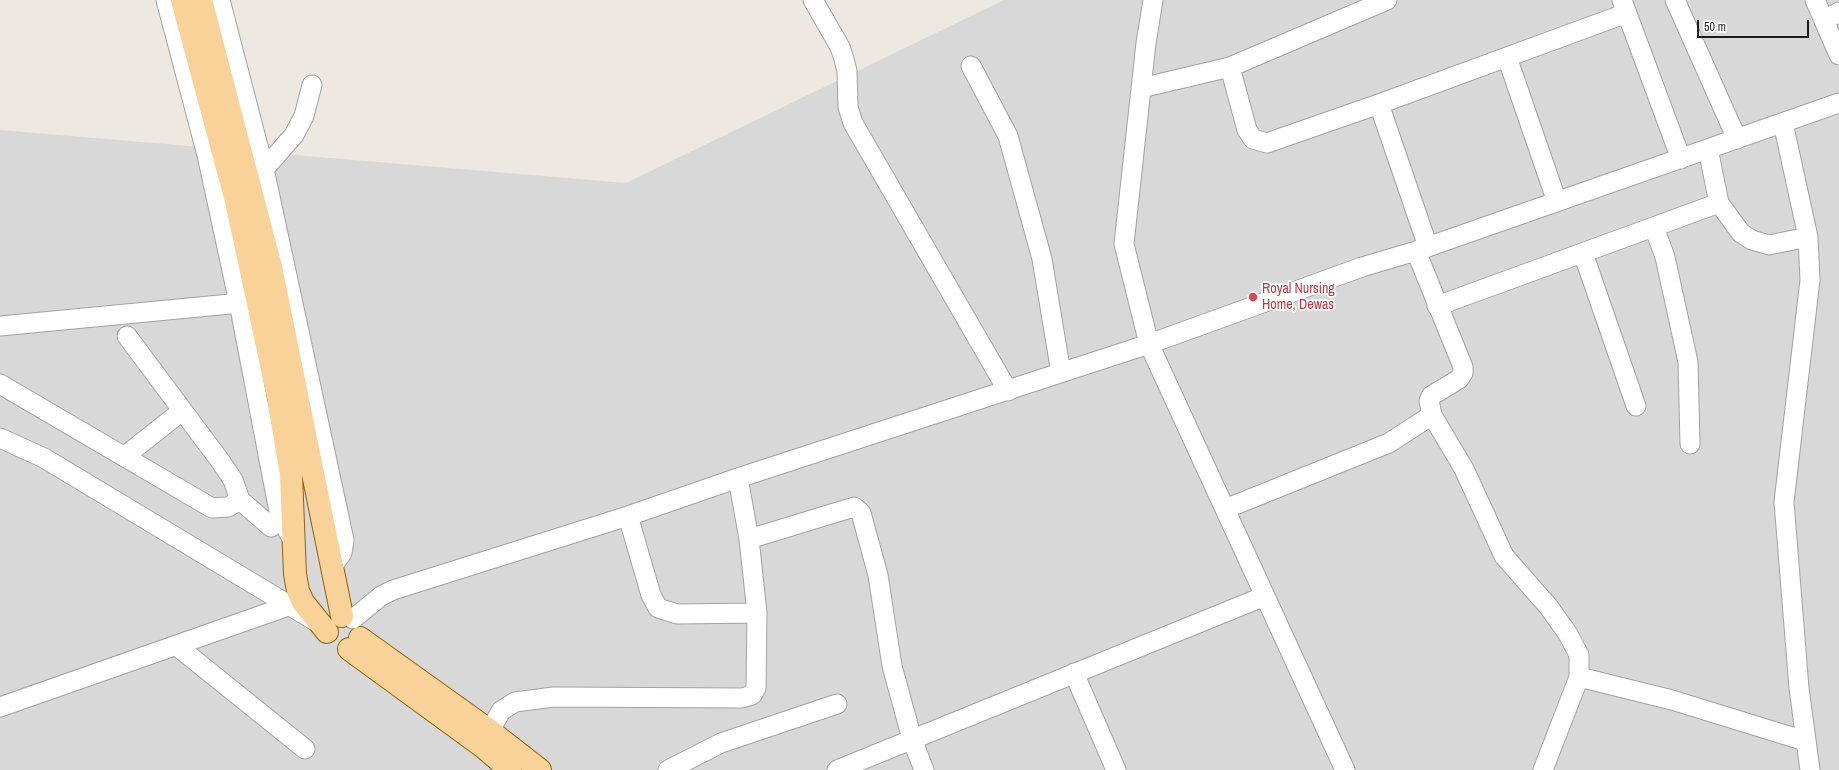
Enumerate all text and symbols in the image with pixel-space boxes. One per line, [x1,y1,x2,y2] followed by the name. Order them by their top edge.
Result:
[1699,12,1811,38] scale bar
[1704,19,1726,35] text: 50 m
[1262,281,1335,314] place label: Royal Nursing Home, Dewas
[1247,291,1259,303] marker: Royal Nursing Home, Dewas

